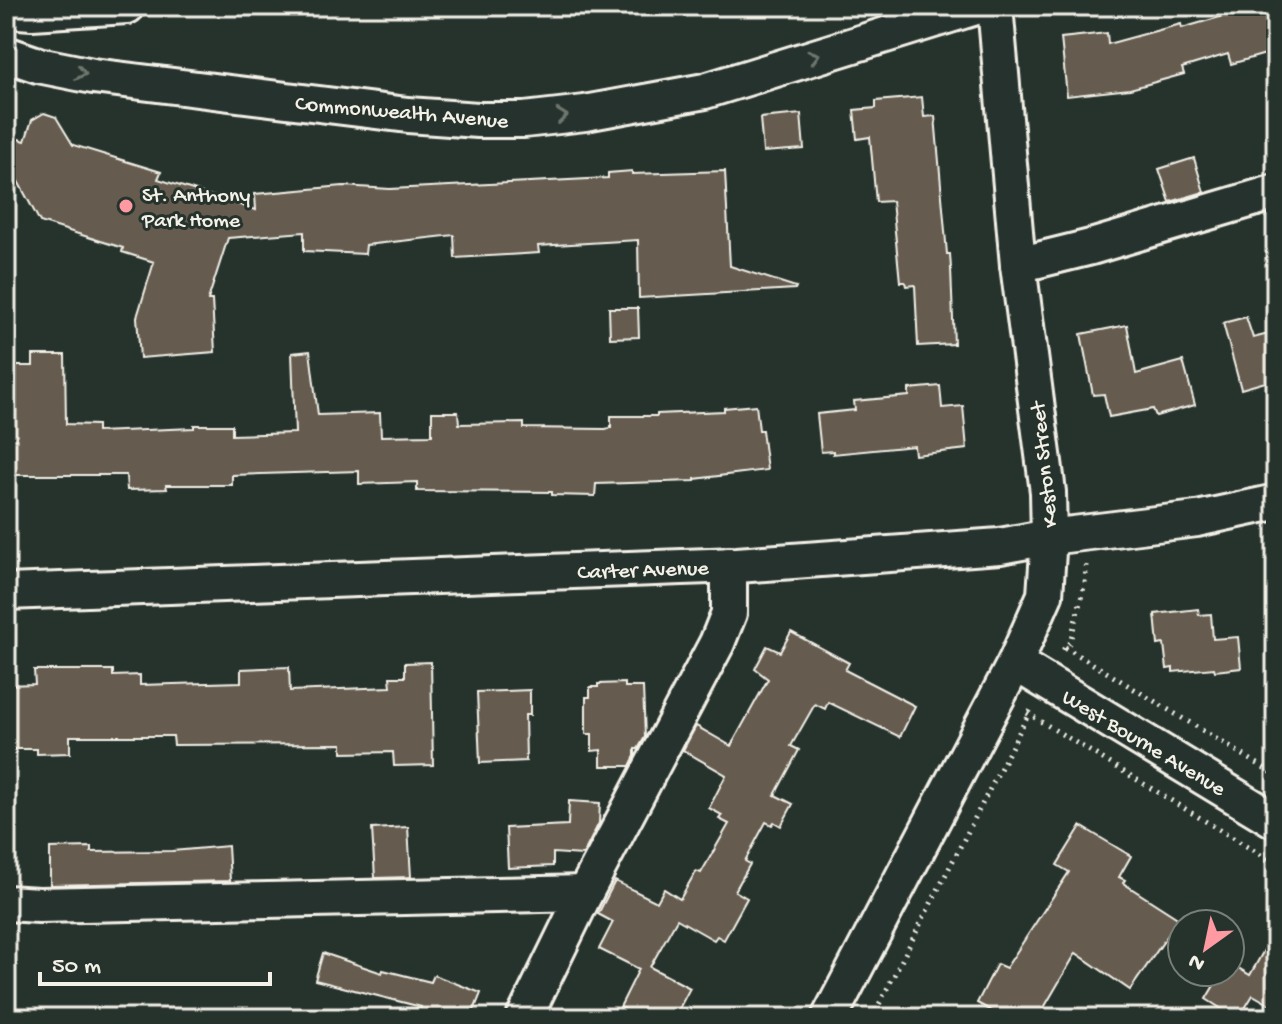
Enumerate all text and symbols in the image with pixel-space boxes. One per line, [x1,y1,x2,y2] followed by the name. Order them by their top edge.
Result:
[807,49,821,65] one-way arrow
[75,64,88,81] one-way arrow
[294,92,510,136] street label: Commonwealth Avenue
[556,107,569,124] one-way arrow
[141,184,250,235] place label: St. Anthony Park Home
[117,197,135,215] marker: St. Anthony Park Home
[1026,398,1066,529] street label: Keston Street
[577,557,710,587] street label: Carter Avenue
[1056,685,1230,804] street label: West Bourne Avenue
[1166,908,1246,988] north arrow
[40,936,270,986] scale bar
[1184,947,1210,976] text: N
[52,953,101,982] text: 50 m

